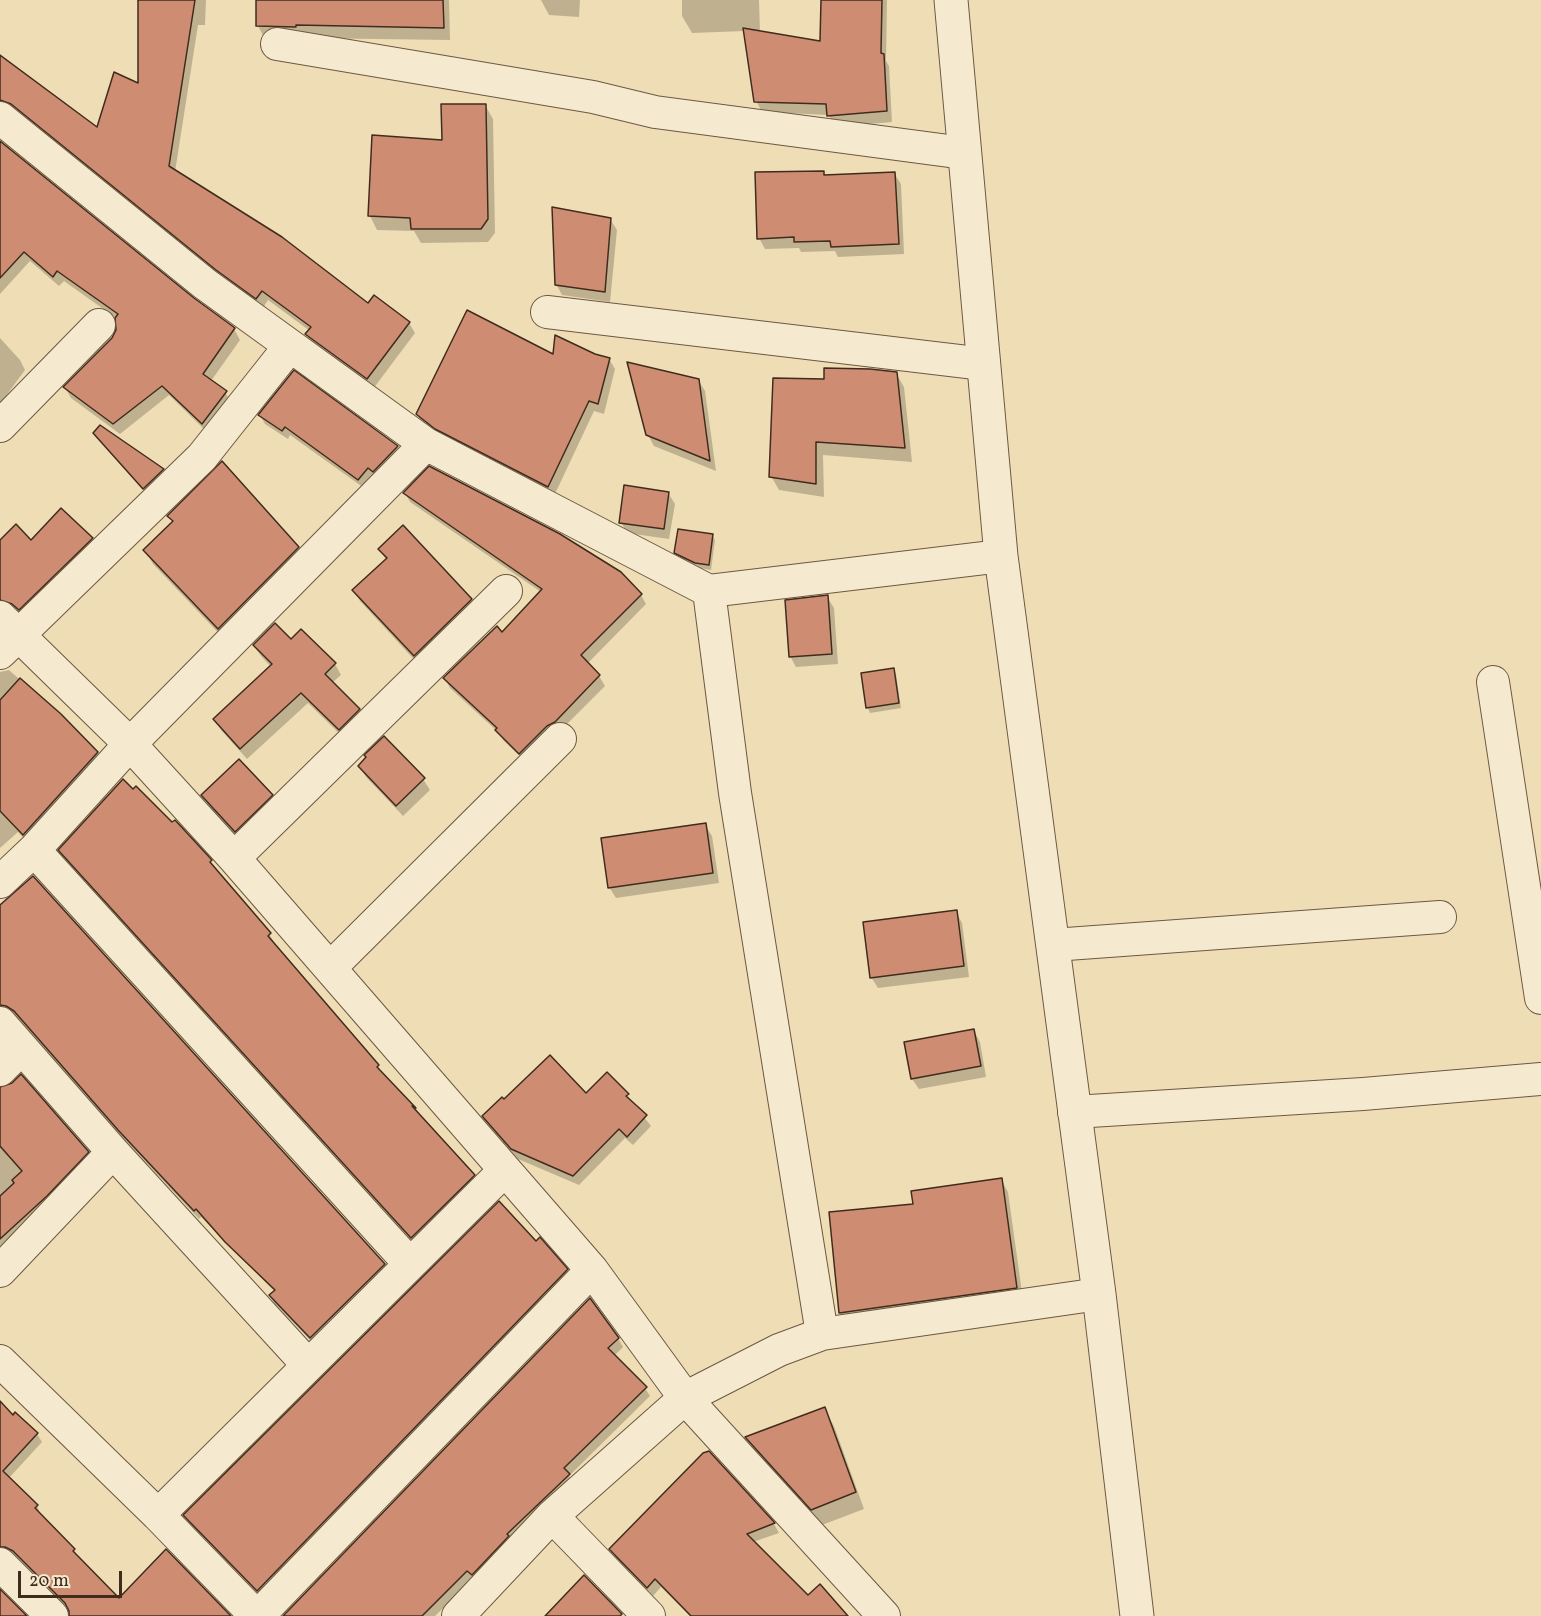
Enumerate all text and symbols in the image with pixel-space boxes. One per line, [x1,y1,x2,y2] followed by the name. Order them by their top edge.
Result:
[21,1559,124,1597] scale bar
[29,1569,69,1594] text: 20 m

